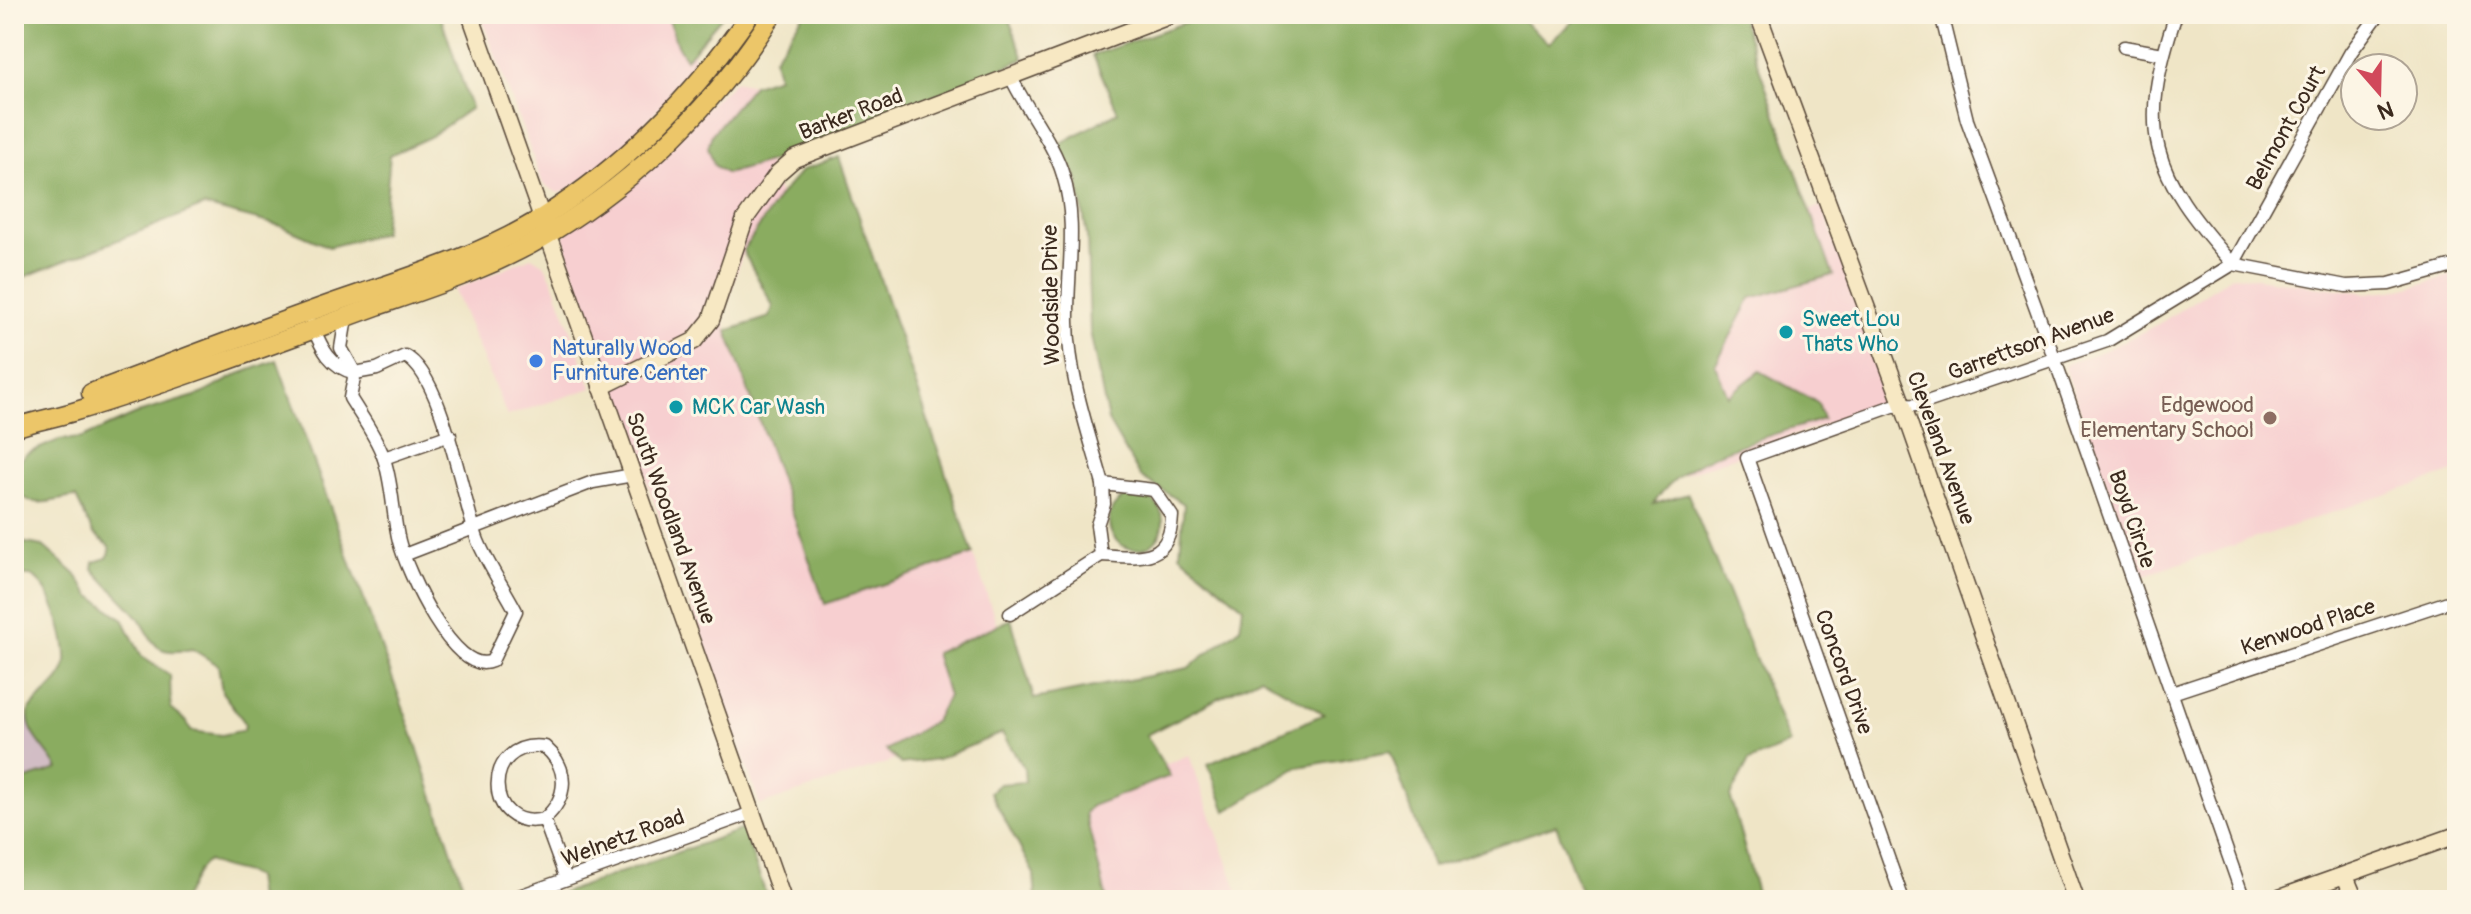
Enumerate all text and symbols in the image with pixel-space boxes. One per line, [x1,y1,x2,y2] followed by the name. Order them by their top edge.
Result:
[2339,52,2419,132] north arrow
[2240,60,2332,195] street label: Belmont Court
[795,81,907,147] street label: Barker Road
[2374,94,2397,126] text: N
[1036,224,1066,366] street label: Woodside Drive
[1944,301,2118,387] street label: Garrettson Avenue
[1802,305,1900,358] place label: Sweet Lou Thats Who
[1777,323,1795,341] marker: Sweet Lou Thats Who
[552,334,707,387] place label: Naturally Wood Furniture Center
[527,352,545,370] marker: Naturally Wood Furniture Center
[1900,368,1982,529] street label: Cleveland Avenue
[2080,391,2254,444] place label: Edgewood Elementary School
[692,393,825,421] place label: MCK Car Wash
[667,398,685,416] marker: MCK Car Wash
[620,408,722,628] street label: South Woodland Avenue
[2261,409,2279,427] marker: Edgewood Elementary School
[2102,466,2162,572] street label: Boyd Circle
[2237,592,2379,662] street label: Kenwood Place
[1809,606,1880,738] street label: Concord Drive
[558,803,688,873] street label: Welnetz Road

